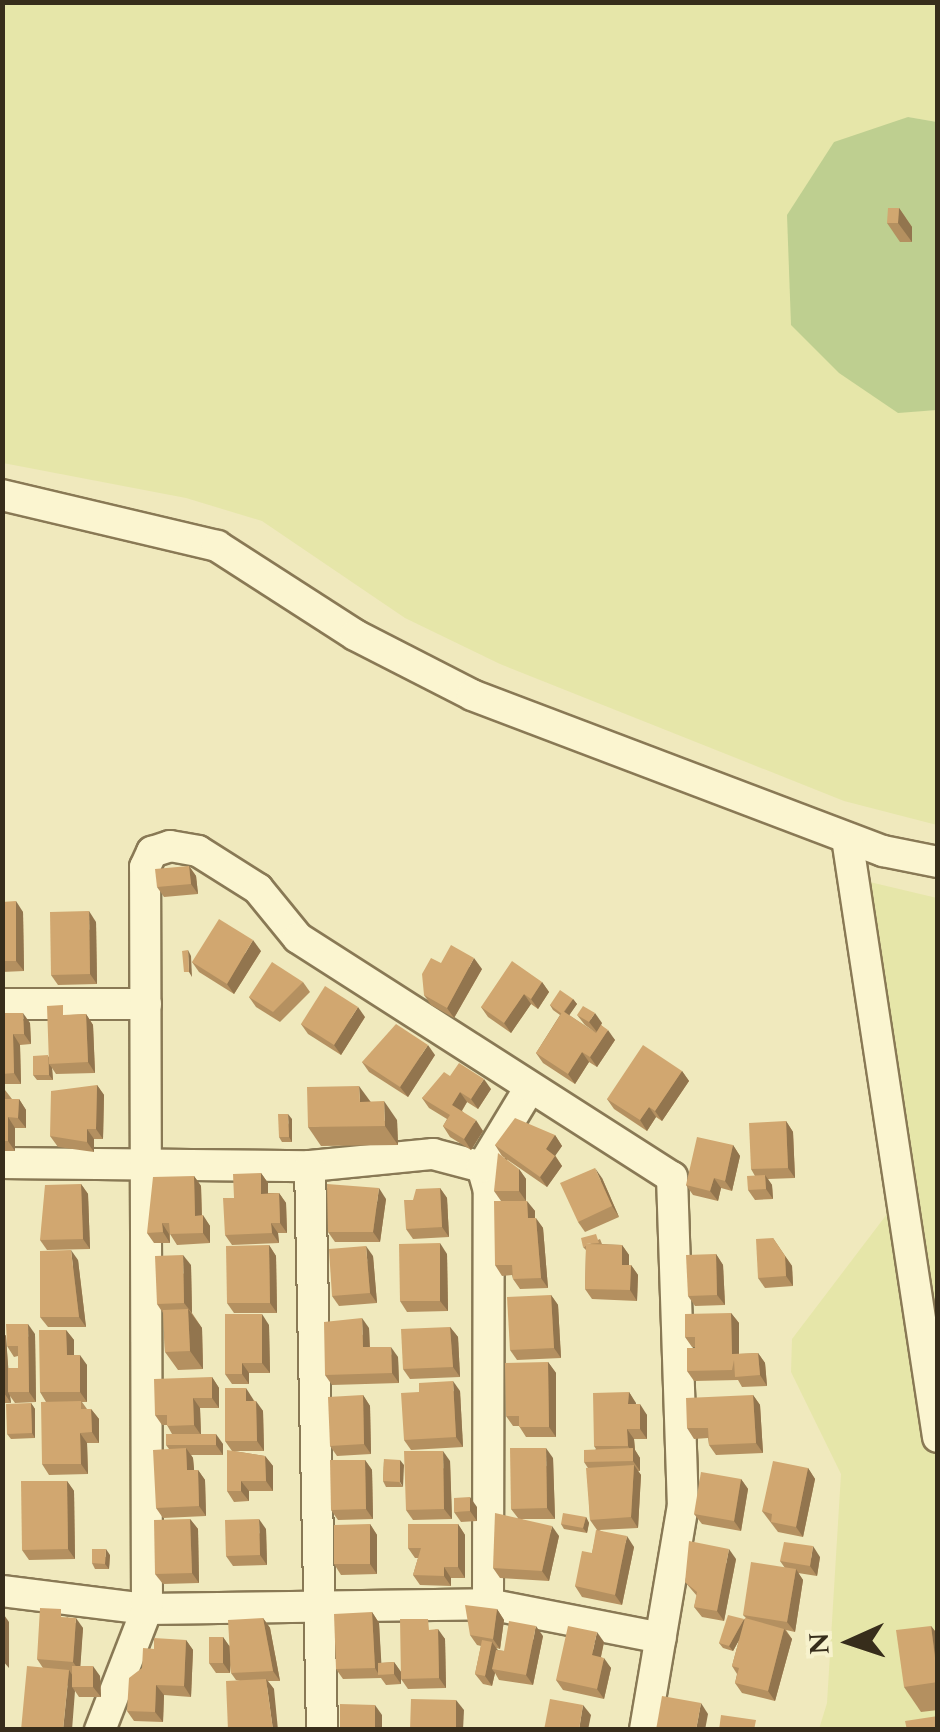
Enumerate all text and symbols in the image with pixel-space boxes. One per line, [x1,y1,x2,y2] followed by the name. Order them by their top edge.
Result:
[800,1592,900,1692] north arrow
[797,1631,842,1656] text: N

